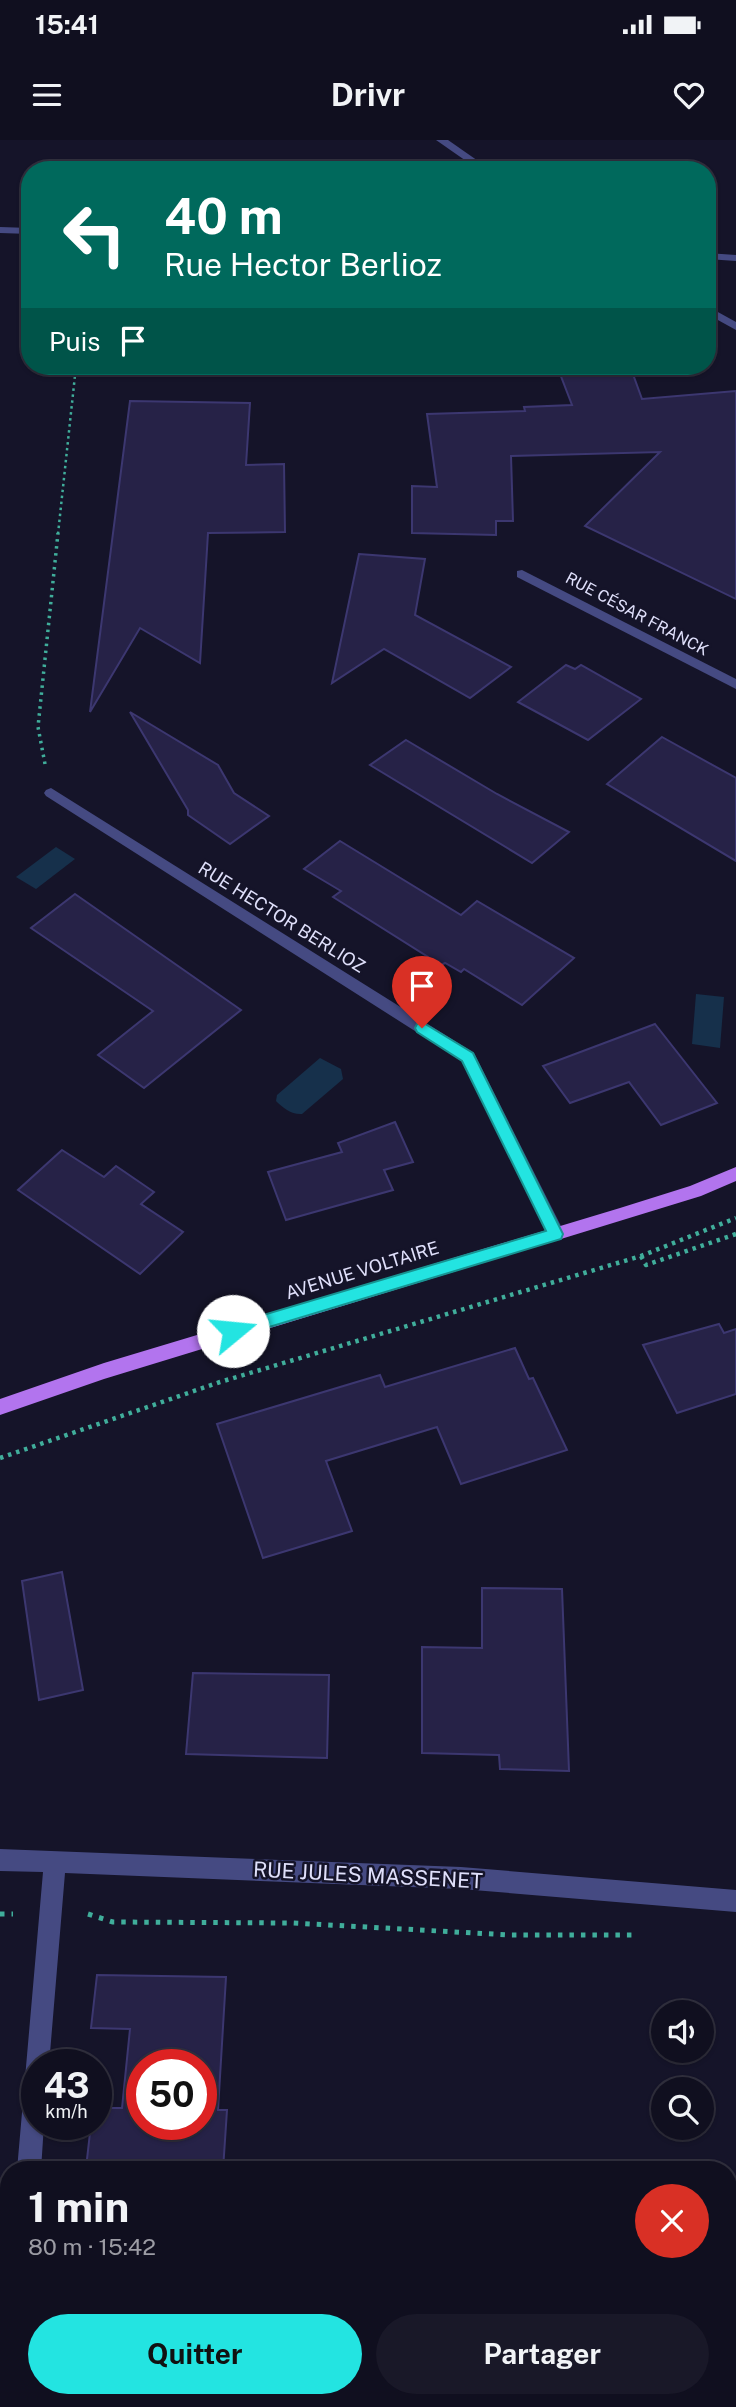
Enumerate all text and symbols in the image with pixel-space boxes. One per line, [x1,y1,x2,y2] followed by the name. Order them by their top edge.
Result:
[35,9,99,40] text: 15:41
[28,76,66,114] icon: menu
[331,76,405,113] text: Drivr
[670,76,708,114] icon: heart
[164,187,283,245] text: 40 m
[49,189,140,280] icon: left
[164,246,442,283] text: Rue Hector Berlioz
[114,322,152,360] icon: arrive
[49,326,100,357] text: Puis
[562,567,712,660] street label: RUE CÉSAR FRANCK
[195,857,369,977] street label: RUE HECTOR BERLIOZ
[392,956,452,1028] pin
[403,967,441,1005] icon: arrive
[283,1237,441,1303] street label: AVENUE VOLTAIRE
[196,1294,270,1368] position arrow
[252,1856,484,1894] street label: RUE JULES MASSENET
[651,2000,714,2140] map controls
[651,2000,714,2063] button: sound
[126,2049,217,2140] speed limit sign: 50
[43,2065,90,2106] text: 43
[651,2077,714,2140] button: search
[45,2101,88,2122] text: km/h
[28,2182,129,2231] text: 1 min
[635,2184,709,2258] button: close
[28,2233,156,2260] text: 80 m · 15:42
[28,2314,362,2394] button: Quitter
[376,2314,709,2394] button: Partager

